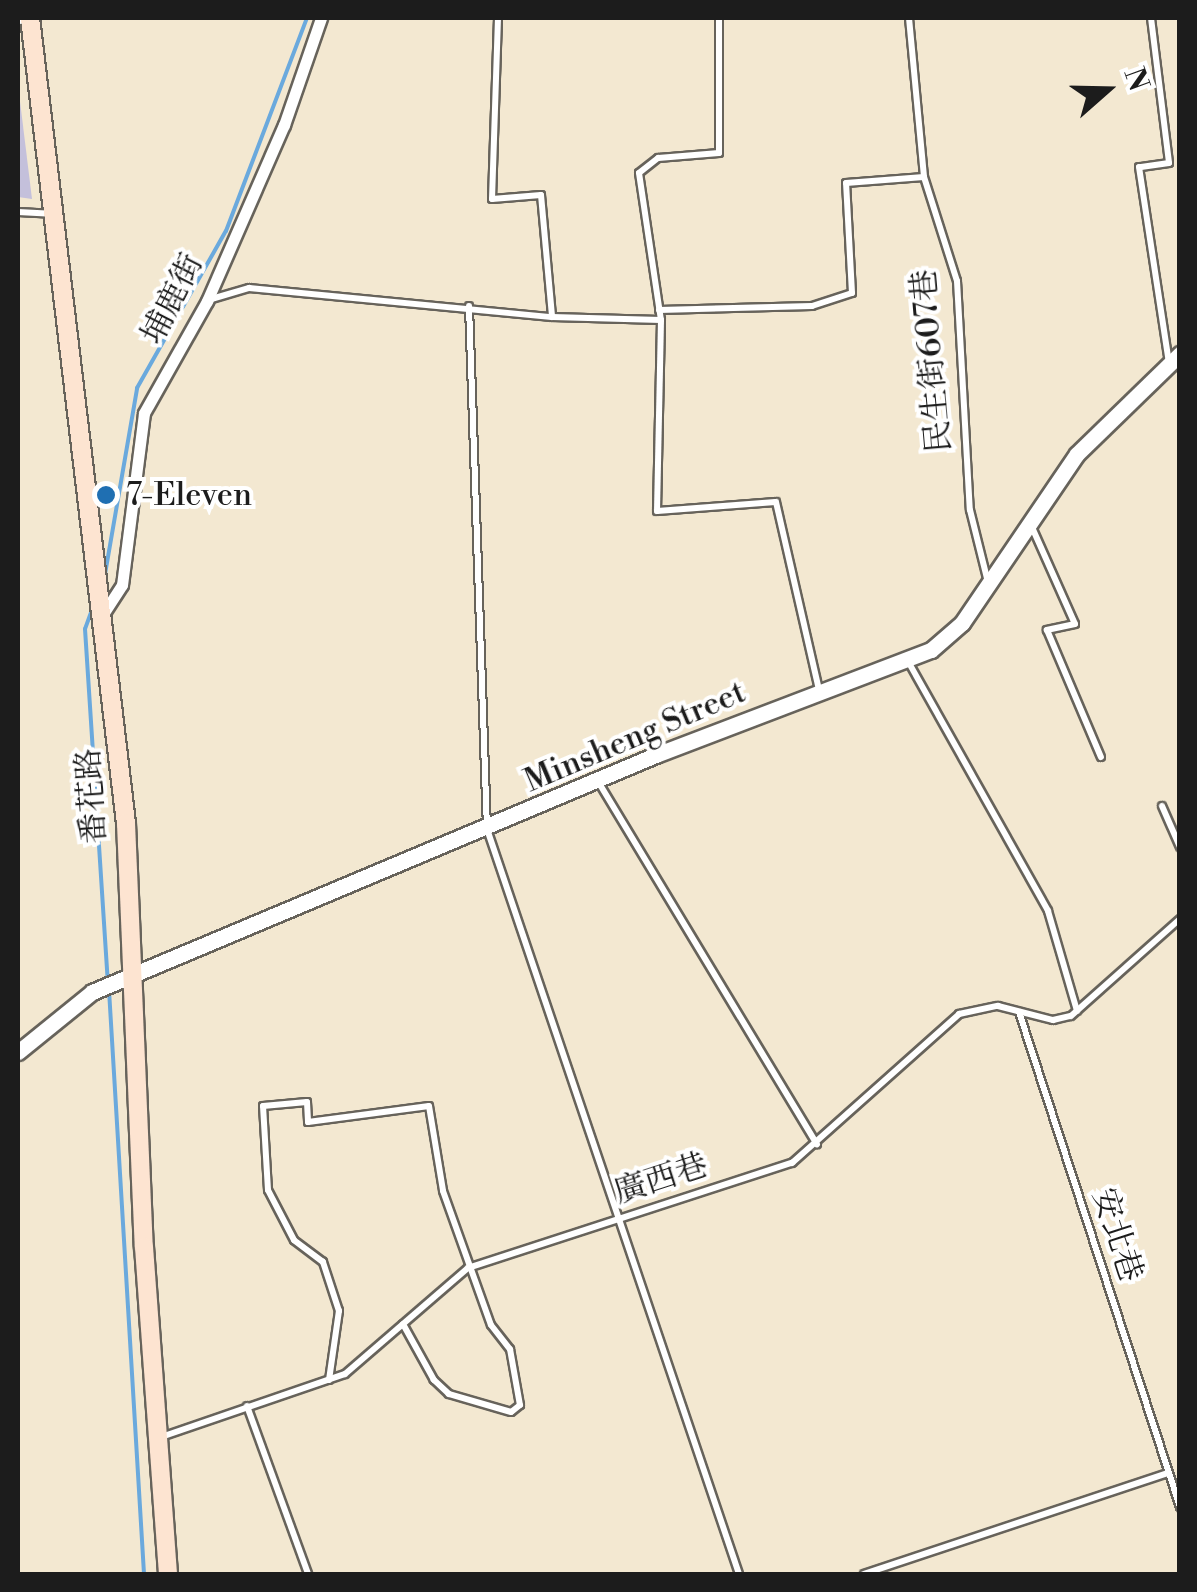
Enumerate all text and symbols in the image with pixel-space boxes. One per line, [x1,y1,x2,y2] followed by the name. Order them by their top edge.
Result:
[1057,40,1157,140] north arrow
[1115,63,1156,96] text: N
[134,248,212,350] street label: 埔鹿街
[905,268,959,454] street label: 民生街607巷
[126,476,252,514] place label: 7-Eleven
[95,484,117,506] marker: 7-Eleven
[519,673,751,801] street label: Minsheng Street
[69,747,115,845] street label: 番花路
[609,1146,713,1212] street label: 廣西巷
[1084,1183,1150,1287] street label: 安北巷

